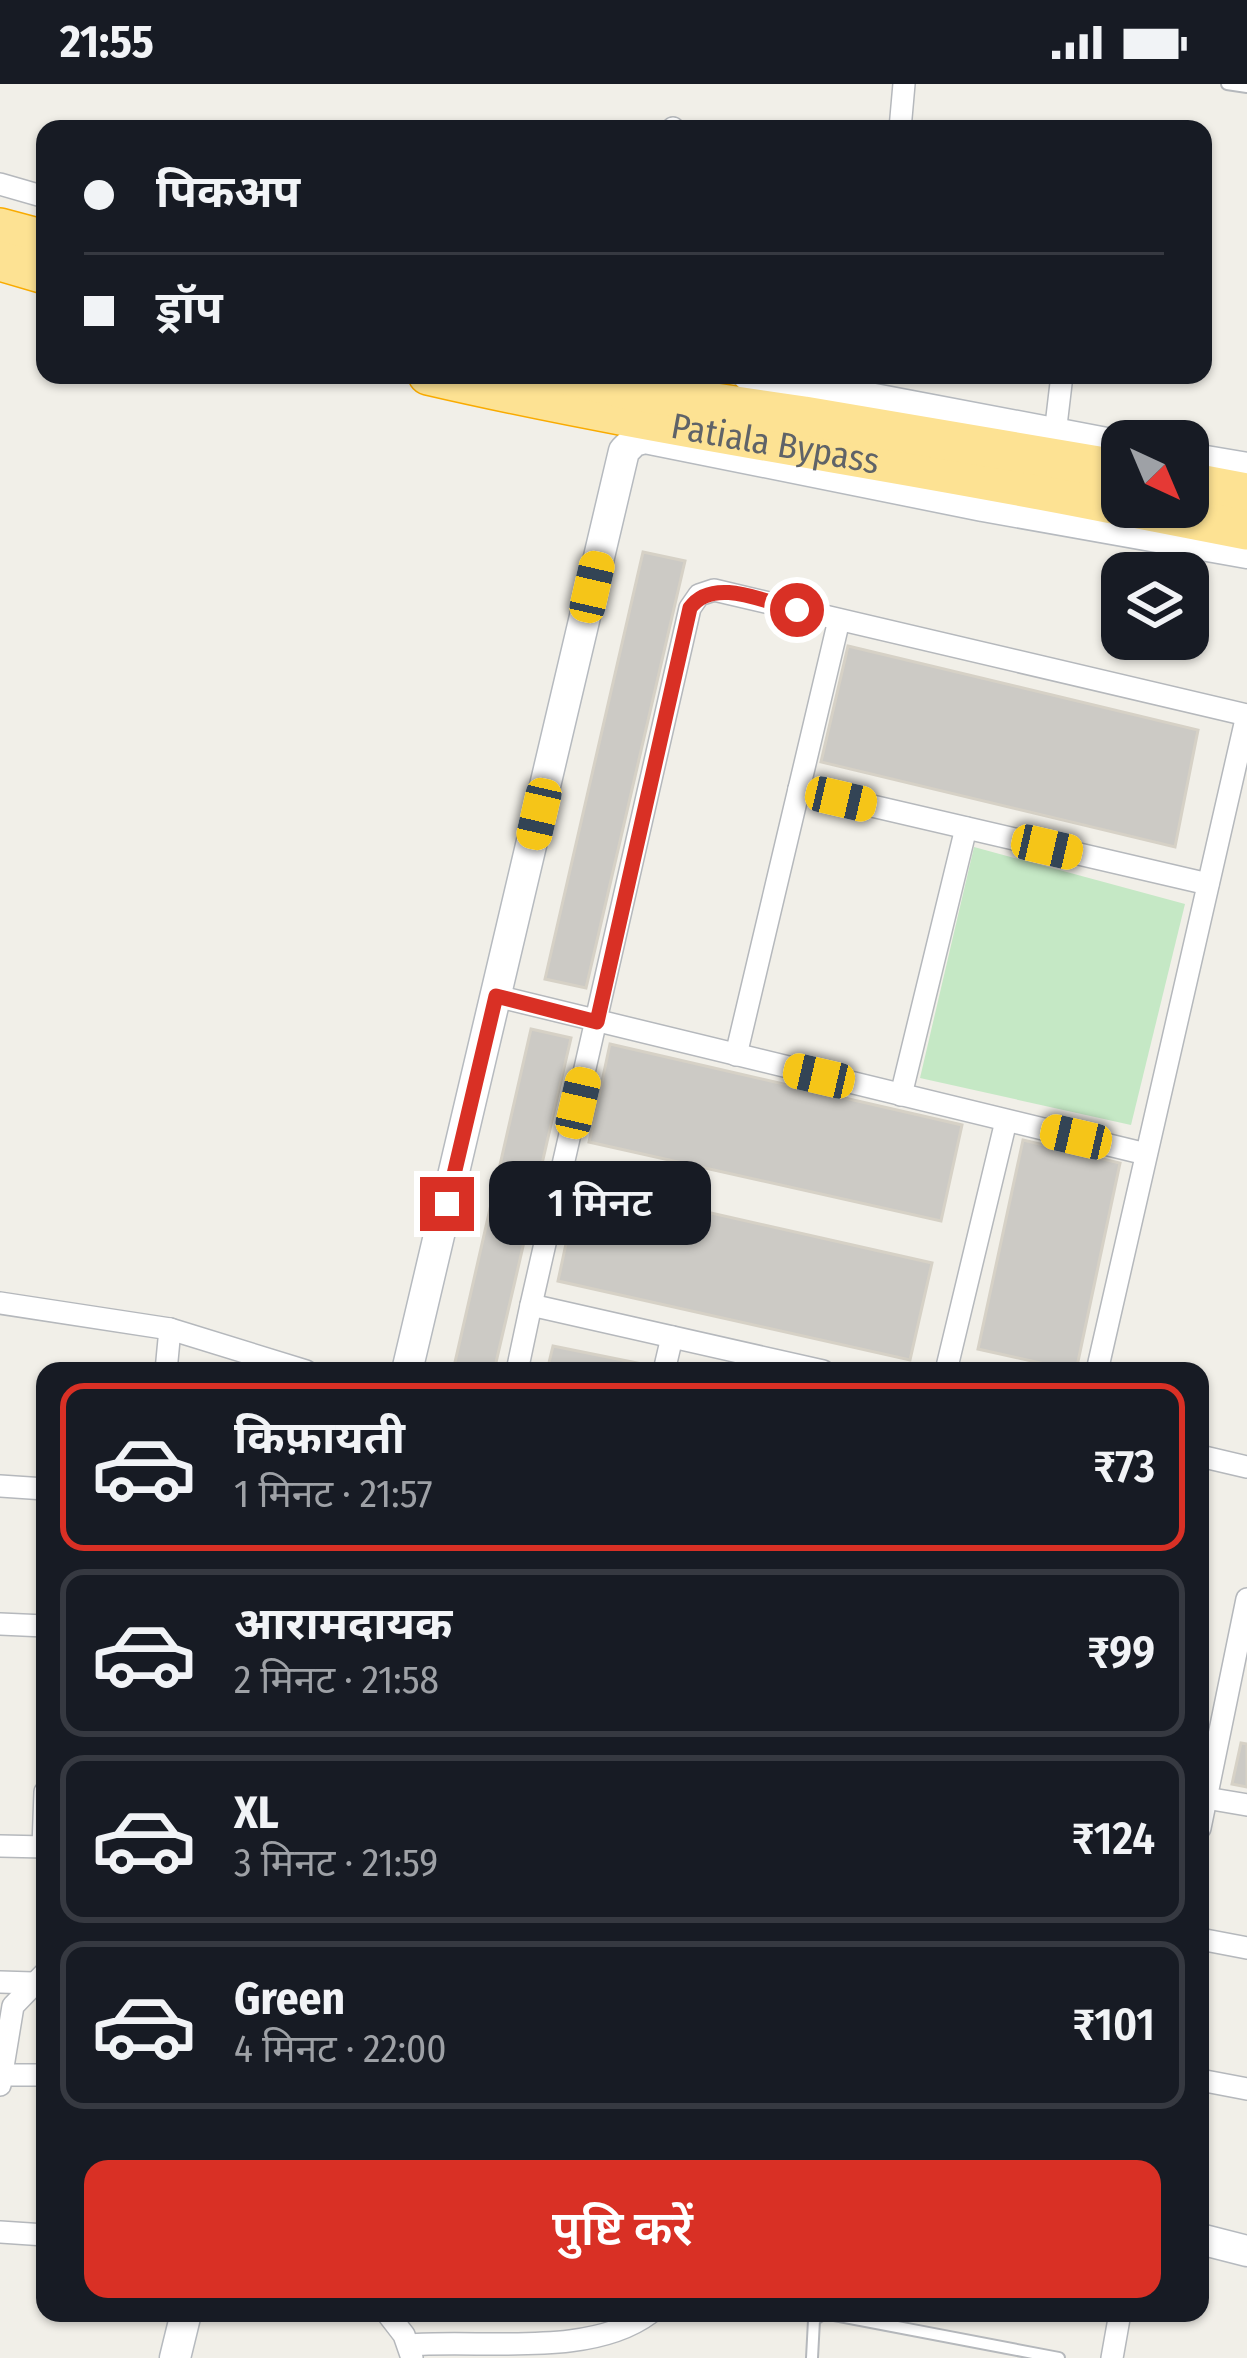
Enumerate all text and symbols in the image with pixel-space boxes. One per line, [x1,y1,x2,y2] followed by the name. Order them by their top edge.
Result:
[60,15,154,69] text: 21:55
[156,165,300,219] text: पिकअप
[156,281,223,335] text: ड्रॉप
[668,404,883,484] street label: Patiala Bypass
[1101,420,1209,528] north arrow
[1101,420,1209,660] map controls
[566,548,618,626] car
[1101,552,1209,660] button: layers
[770,583,824,637] route start
[802,773,880,825] car
[513,775,565,853] car
[1008,821,1086,873] car
[780,1050,858,1102] car
[552,1064,604,1142] car
[1037,1111,1115,1163] car
[489,1162,711,1246] callout: 1 मिनट
[420,1177,474,1231] route end
[548,1180,652,1226] text: 1 मिनट
[234,1411,405,1465] text: किफ़ायती
[90,1413,198,1521] icon: car
[1093,1440,1155,1494] text: ₹73
[234,1471,433,1517] text: 1 मिनट · 21:57
[234,1597,452,1651] text: आरामदायक
[90,1599,198,1707] icon: car
[1087,1626,1155,1680] text: ₹99
[234,1657,439,1703] text: 2 मिनट · 21:58
[90,1785,198,1893] icon: car
[234,1786,279,1840] text: XL
[1072,1812,1155,1866] text: ₹124
[234,1840,438,1886] text: 3 मिनट · 21:59
[90,1971,198,2079] icon: car
[234,1972,345,2026] text: Green
[1072,1998,1155,2052] text: ₹101
[234,2026,447,2072] text: 4 मिनट · 22:00
[84,2160,1161,2298] button: पुष्टि करें

